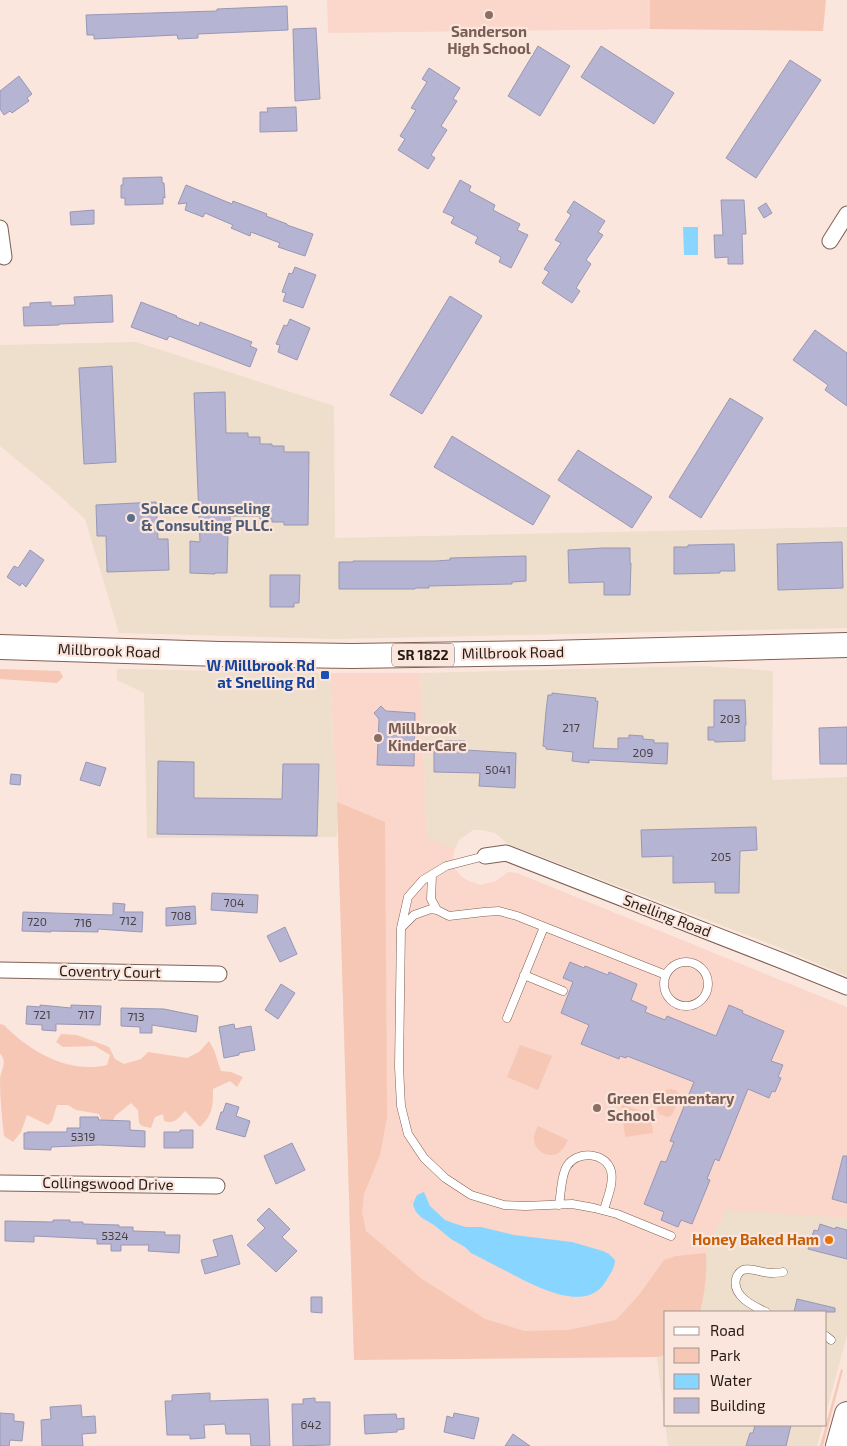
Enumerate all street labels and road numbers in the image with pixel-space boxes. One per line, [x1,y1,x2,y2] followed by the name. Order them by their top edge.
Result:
[57,639,161,661] street label: Millbrook Road
[462,642,564,662] street label: Millbrook Road
[392,644,454,666] road number: SR 1822
[621,890,714,940] street label: Snelling Road
[59,961,161,981] street label: Coventry Court
[42,1173,174,1193] street label: Collingswood Drive

